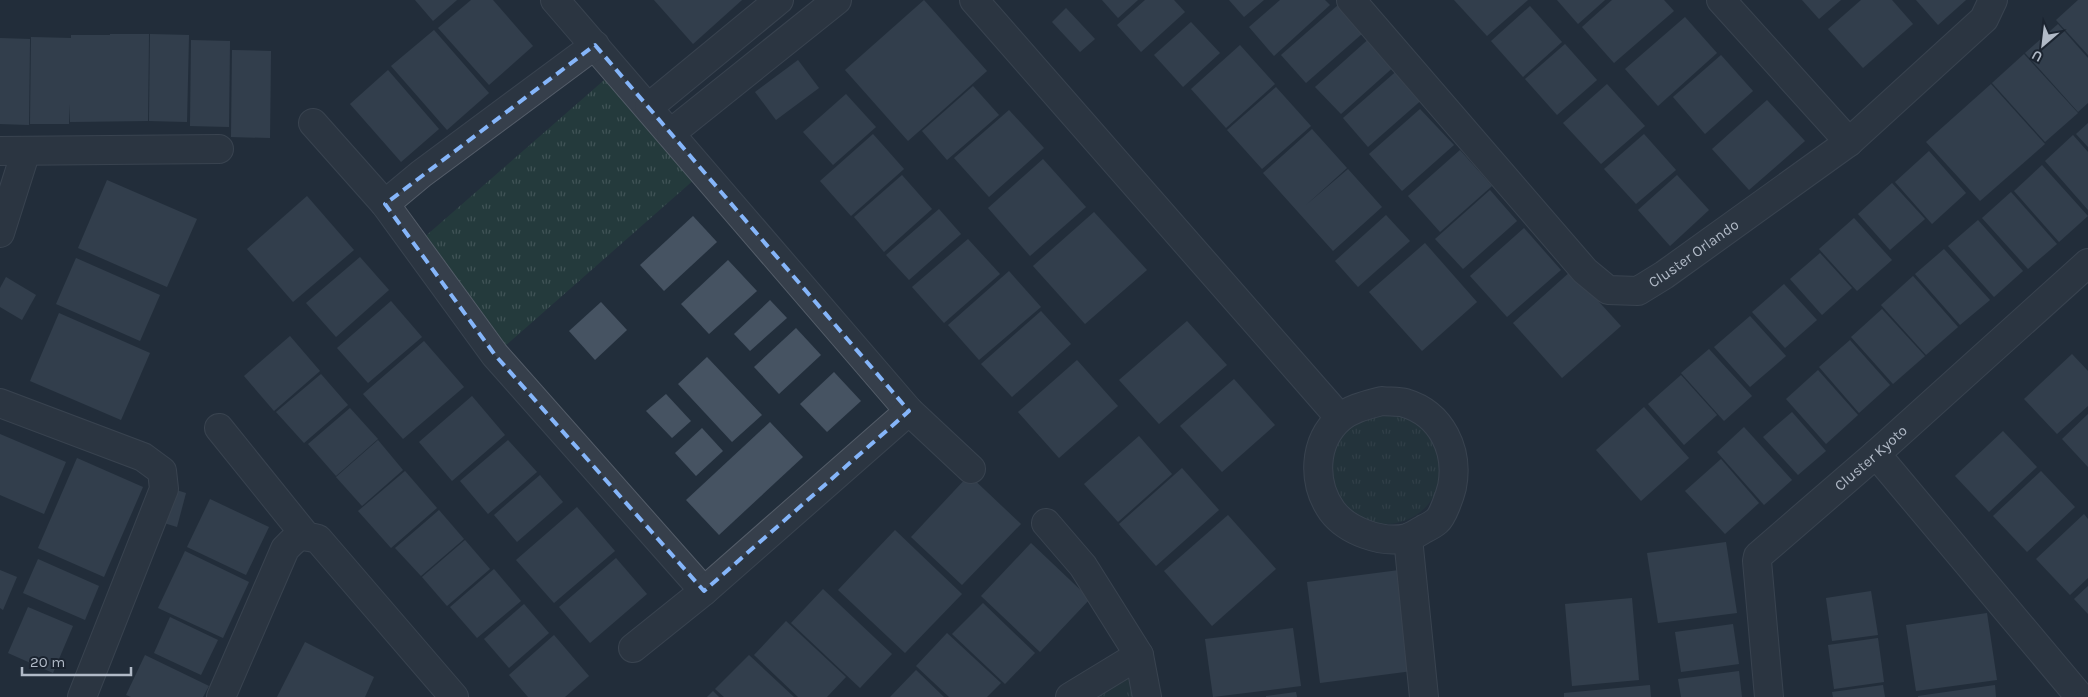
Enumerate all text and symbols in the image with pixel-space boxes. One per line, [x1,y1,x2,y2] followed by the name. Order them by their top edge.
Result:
[2018,20,2068,70] north arrow
[2029,46,2045,66] text: U
[1645,215,1742,291] street label: Cluster Orlando
[1831,421,1911,495] street label: Cluster Kyoto
[22,644,131,676] scale bar
[30,653,65,671] text: 20 m

